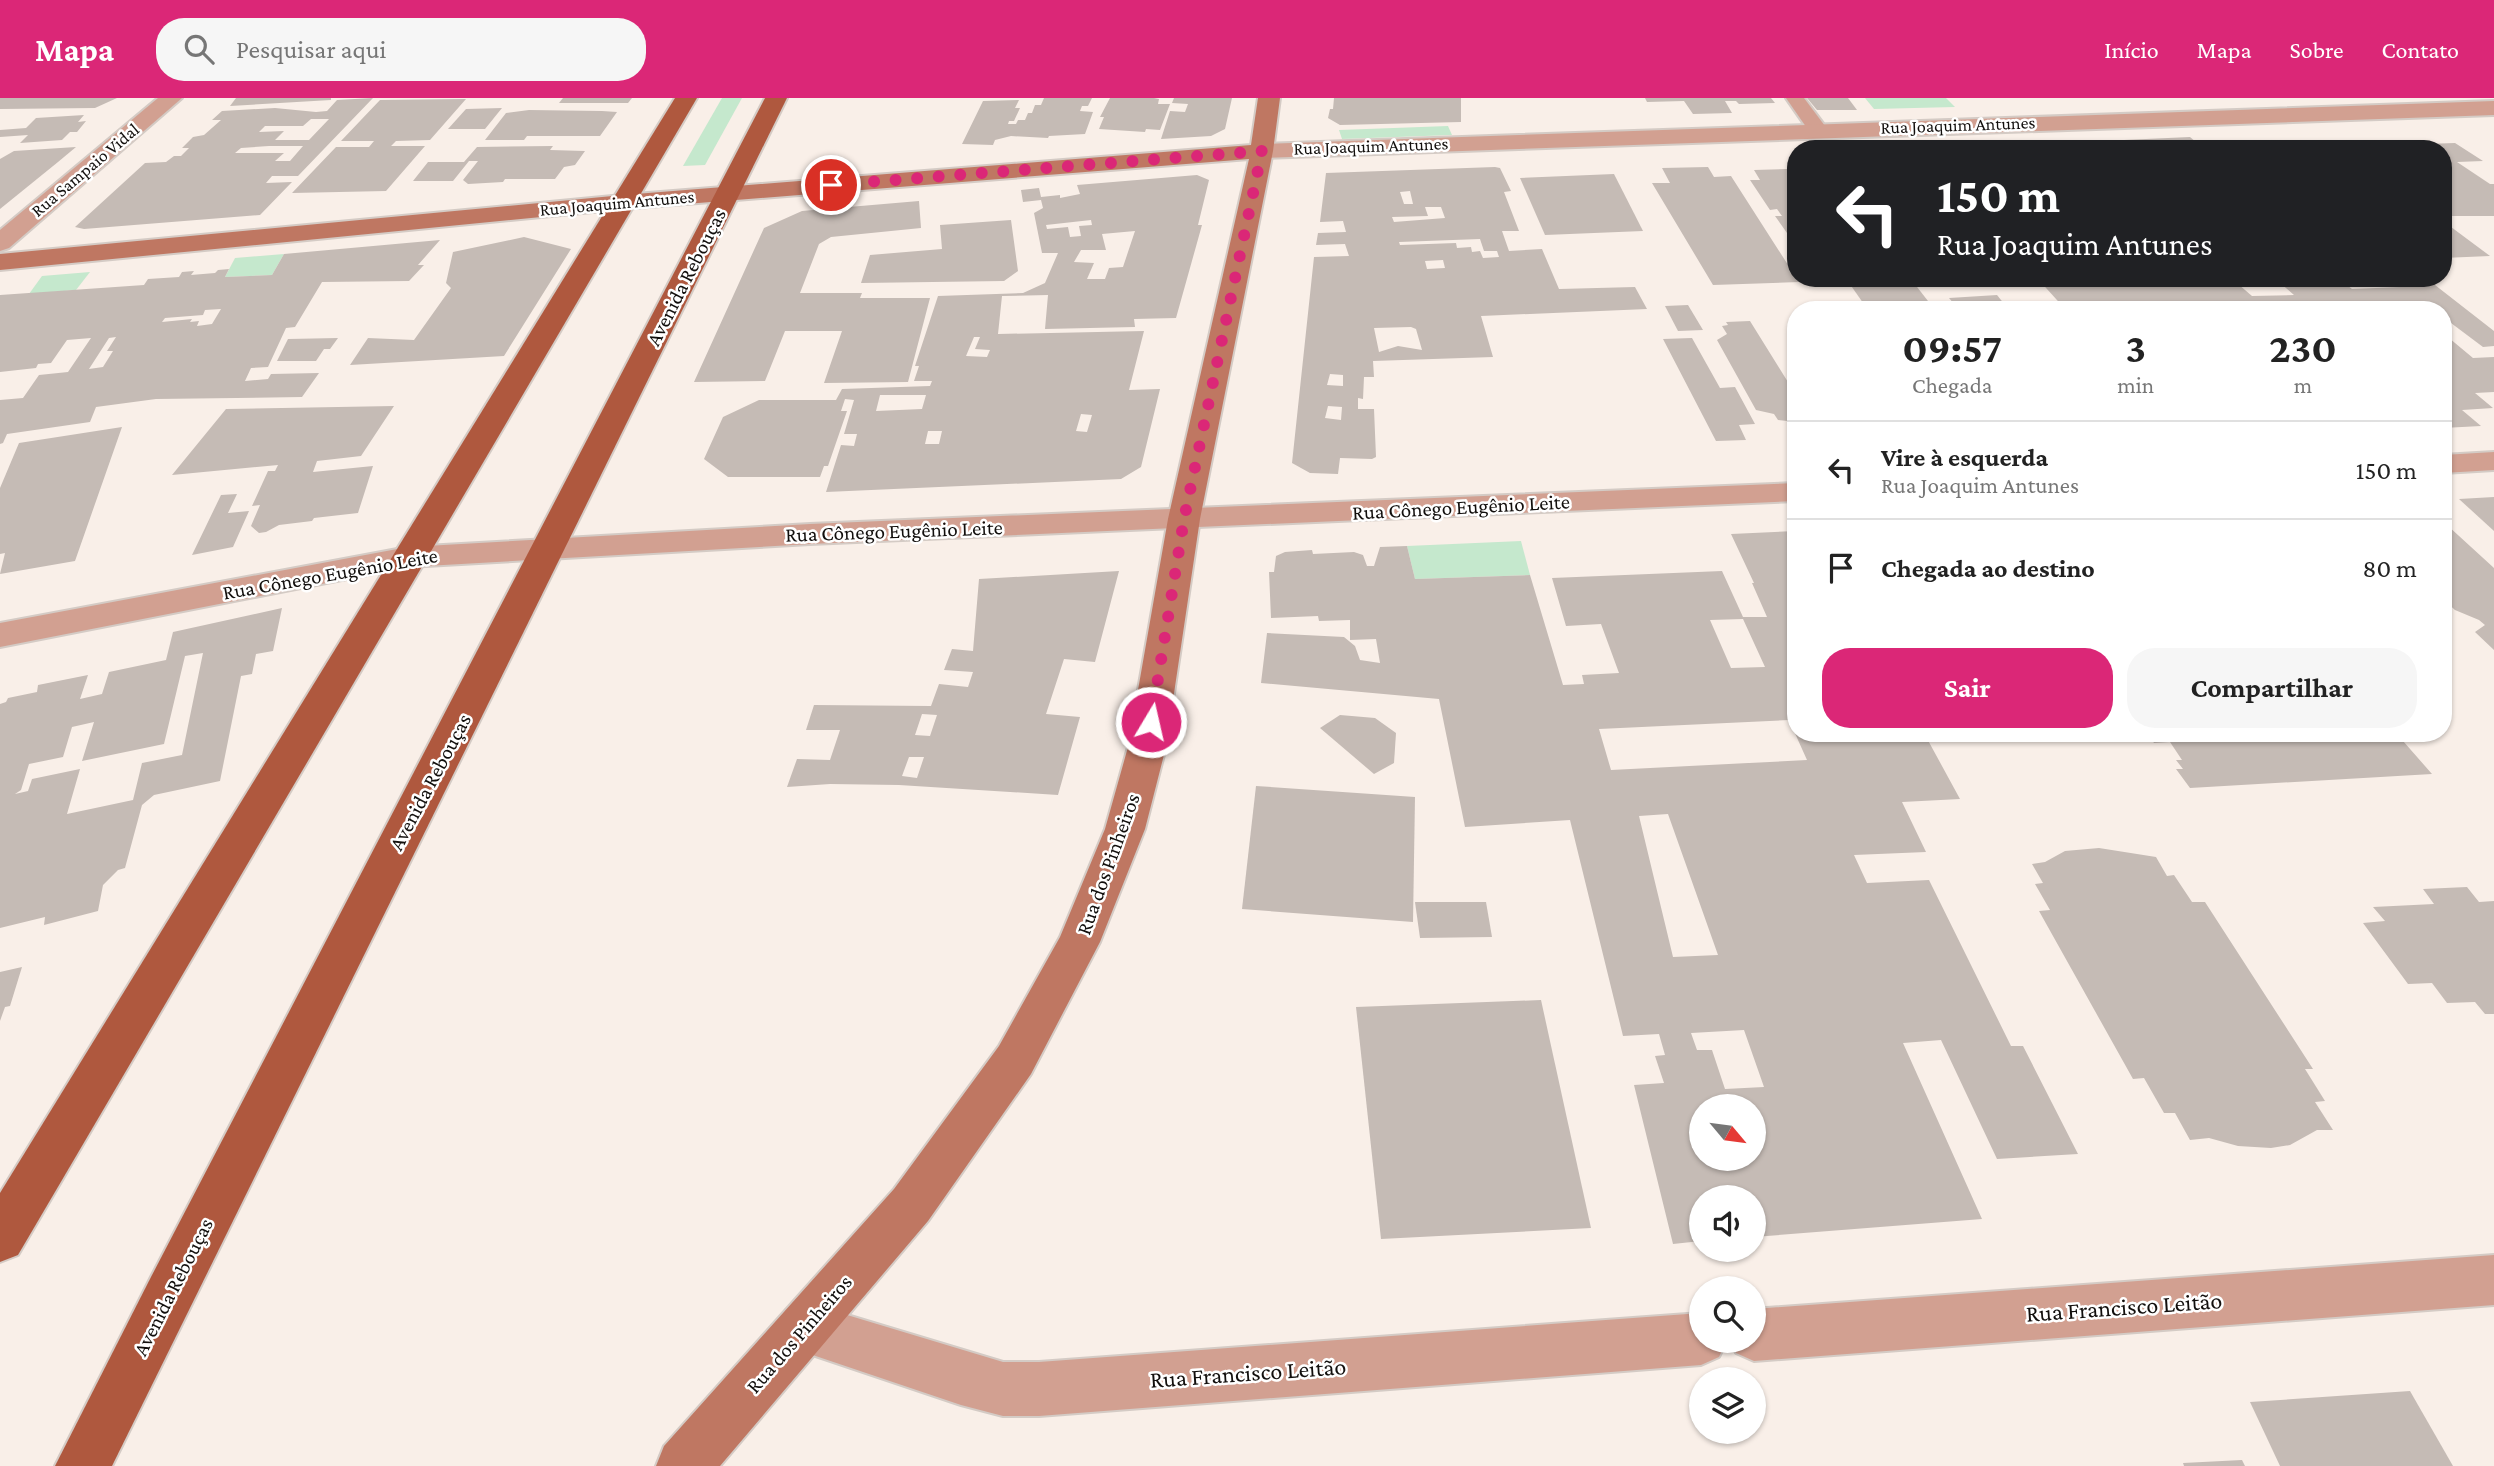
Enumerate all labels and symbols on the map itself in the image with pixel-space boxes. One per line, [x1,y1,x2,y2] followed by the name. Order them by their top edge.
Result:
[1880,112,2036,138] street label: Rua Joaquim Antunes
[27,119,143,221] street label: Rua Sampaio Vidal
[1293,133,1449,159] street label: Rua Joaquim Antunes
[801,155,861,215] pin
[539,186,695,220] street label: Rua Joaquim Antunes
[641,204,731,350] street label: Avenida Rebouças
[1352,489,1570,525] street label: Rua Cônego Eugênio Leite
[785,515,1003,547] street label: Rua Cônego Eugênio Leite
[221,543,439,605] street label: Rua Cônego Eugênio Leite
[1114,685,1188,759] position arrow
[384,710,476,854] street label: Avenida Rebouças
[1071,790,1145,938] street label: Rua dos Pinheiros
[1689,1094,1766,1171] north arrow
[128,1214,218,1360] street label: Avenida Rebouças
[741,1270,857,1398] street label: Rua dos Pinheiros
[2025,1286,2223,1327] street label: Rua Francisco Leitão
[1149,1352,1347,1393] street label: Rua Francisco Leitão

